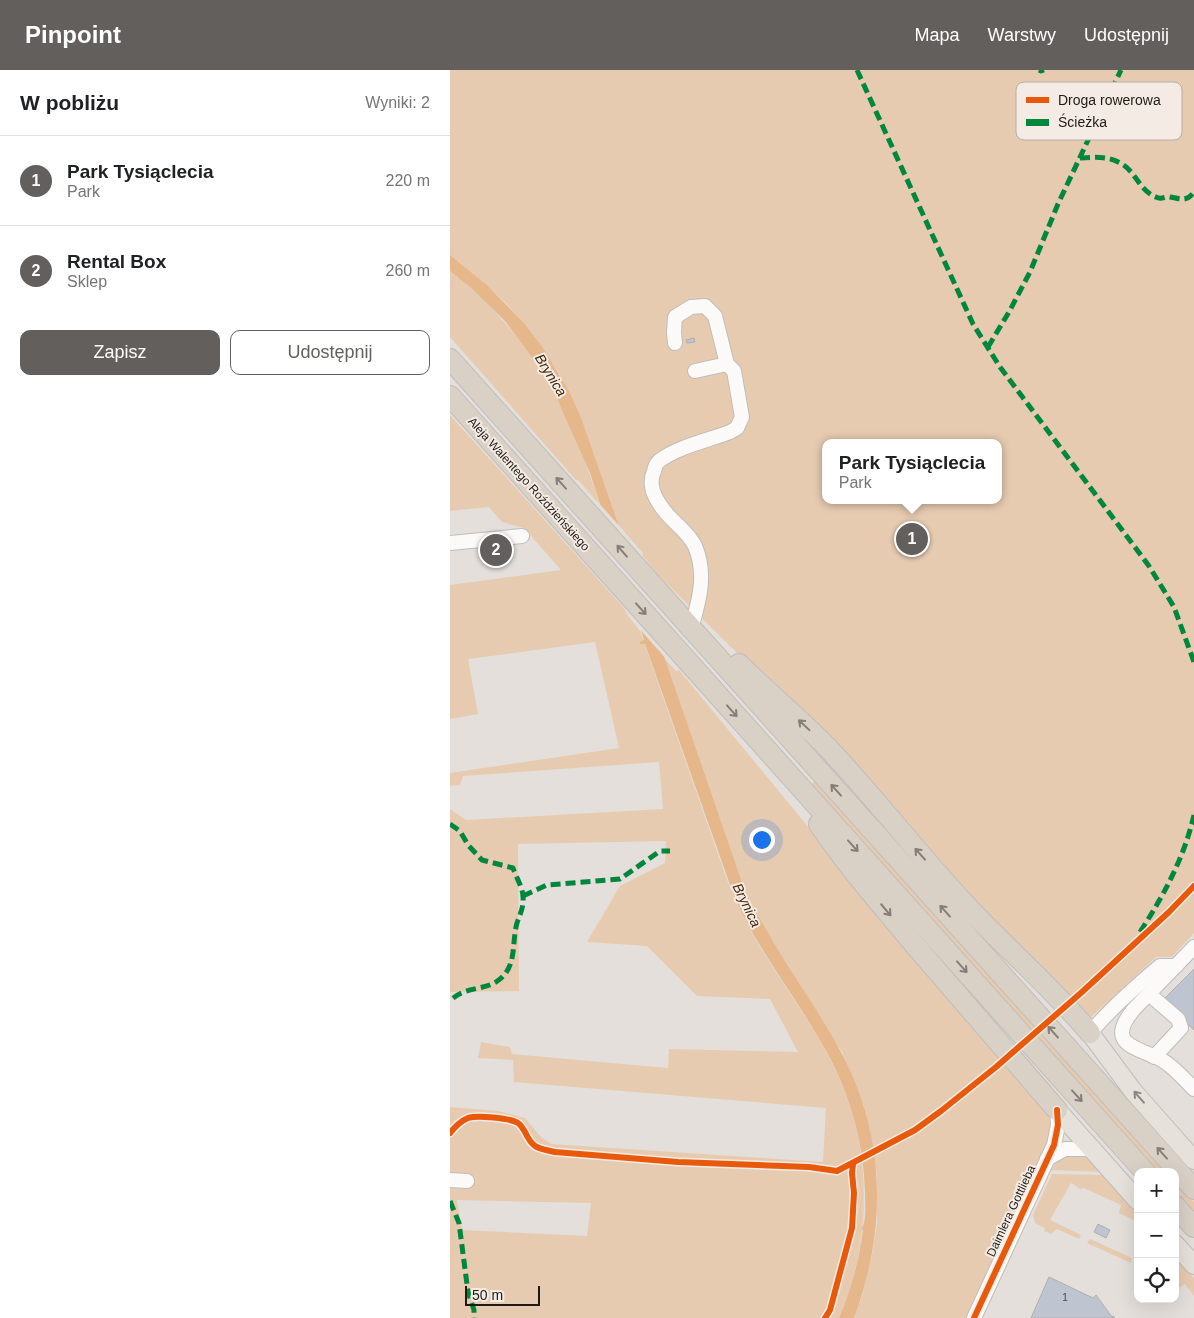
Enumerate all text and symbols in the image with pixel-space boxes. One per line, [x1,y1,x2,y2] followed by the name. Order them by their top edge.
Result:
[25,21,121,48] text: Pinpoint
[915,25,960,45] text: Mapa
[988,25,1056,45] text: Warstwy
[1084,25,1169,45] text: Udostępnij
[1016,82,1182,140] legend
[20,91,119,114] text: W pobliżu
[1058,92,1161,108] text: Droga rowerowa
[365,94,430,111] text: Wyniki: 2
[1058,113,1107,130] text: Ścieżka
[67,161,213,182] text: Park Tysiąclecia
[32,172,40,189] text: 1
[386,172,430,189] text: 220 m
[67,183,100,200] text: Park
[67,251,166,272] text: Rental Box
[32,262,40,279] text: 2
[386,262,430,279] text: 260 m
[67,273,107,290] text: Sklep
[20,330,220,375] button: Zapisz
[230,330,430,375] button: Udostępnij
[532,351,570,399] water label: Brynica
[465,414,593,554] street label: Aleja Walentego Roździeńskiego
[822,439,1002,504] popup
[839,452,985,473] text: Park Tysiąclecia
[839,474,872,491] text: Park
[555,476,567,489] one-way arrow
[896,520,928,558] pin: 1
[480,531,512,569] pin: 2
[616,544,627,557] one-way arrow
[635,603,647,616] one-way arrow
[726,704,737,717] one-way arrow
[797,719,810,731] one-way arrow
[830,784,842,797] one-way arrow
[749,827,775,853] your location
[847,840,859,853] one-way arrow
[914,848,926,861] one-way arrow
[730,881,765,930] water label: Brynica
[880,903,891,916] one-way arrow
[939,904,951,917] one-way arrow
[956,961,968,974] one-way arrow
[1047,1025,1059,1038] one-way arrow
[1071,1089,1083,1102] one-way arrow
[1133,1091,1144,1104] one-way arrow
[1156,1146,1167,1159] one-way arrow
[984,1163,1038,1259] street label: Daimlera Gottlieba
[1134,1168,1179,1303] map controls
[1134,1168,1179,1213] button: +
[1134,1213,1179,1258] button: −
[1134,1258,1179,1303] button: locate
[465,1283,540,1306] scale bar
[472,1287,503,1303] text: 50 m
[1062,1292,1068,1303] house number: 1

